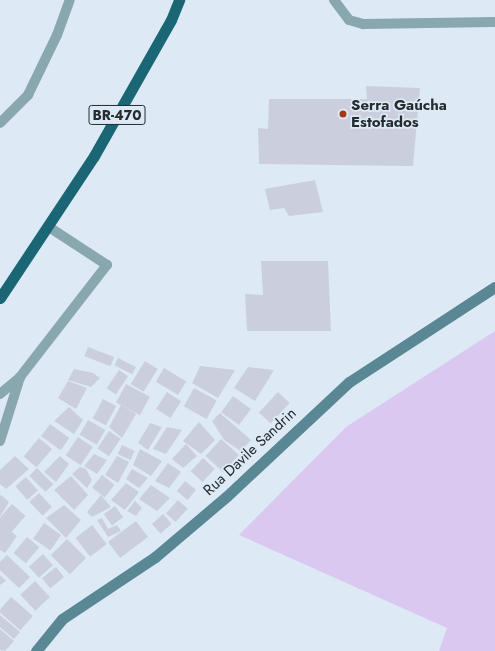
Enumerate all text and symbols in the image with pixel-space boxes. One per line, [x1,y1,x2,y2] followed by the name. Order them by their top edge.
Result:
[351,96,447,131] place label: Serra Gaúcha Estofados
[88,103,146,127] road number: BR-470
[338,109,348,119] marker: Serra Gaúcha Estofados
[200,404,300,500] street label: Rua Davile Sandrin

